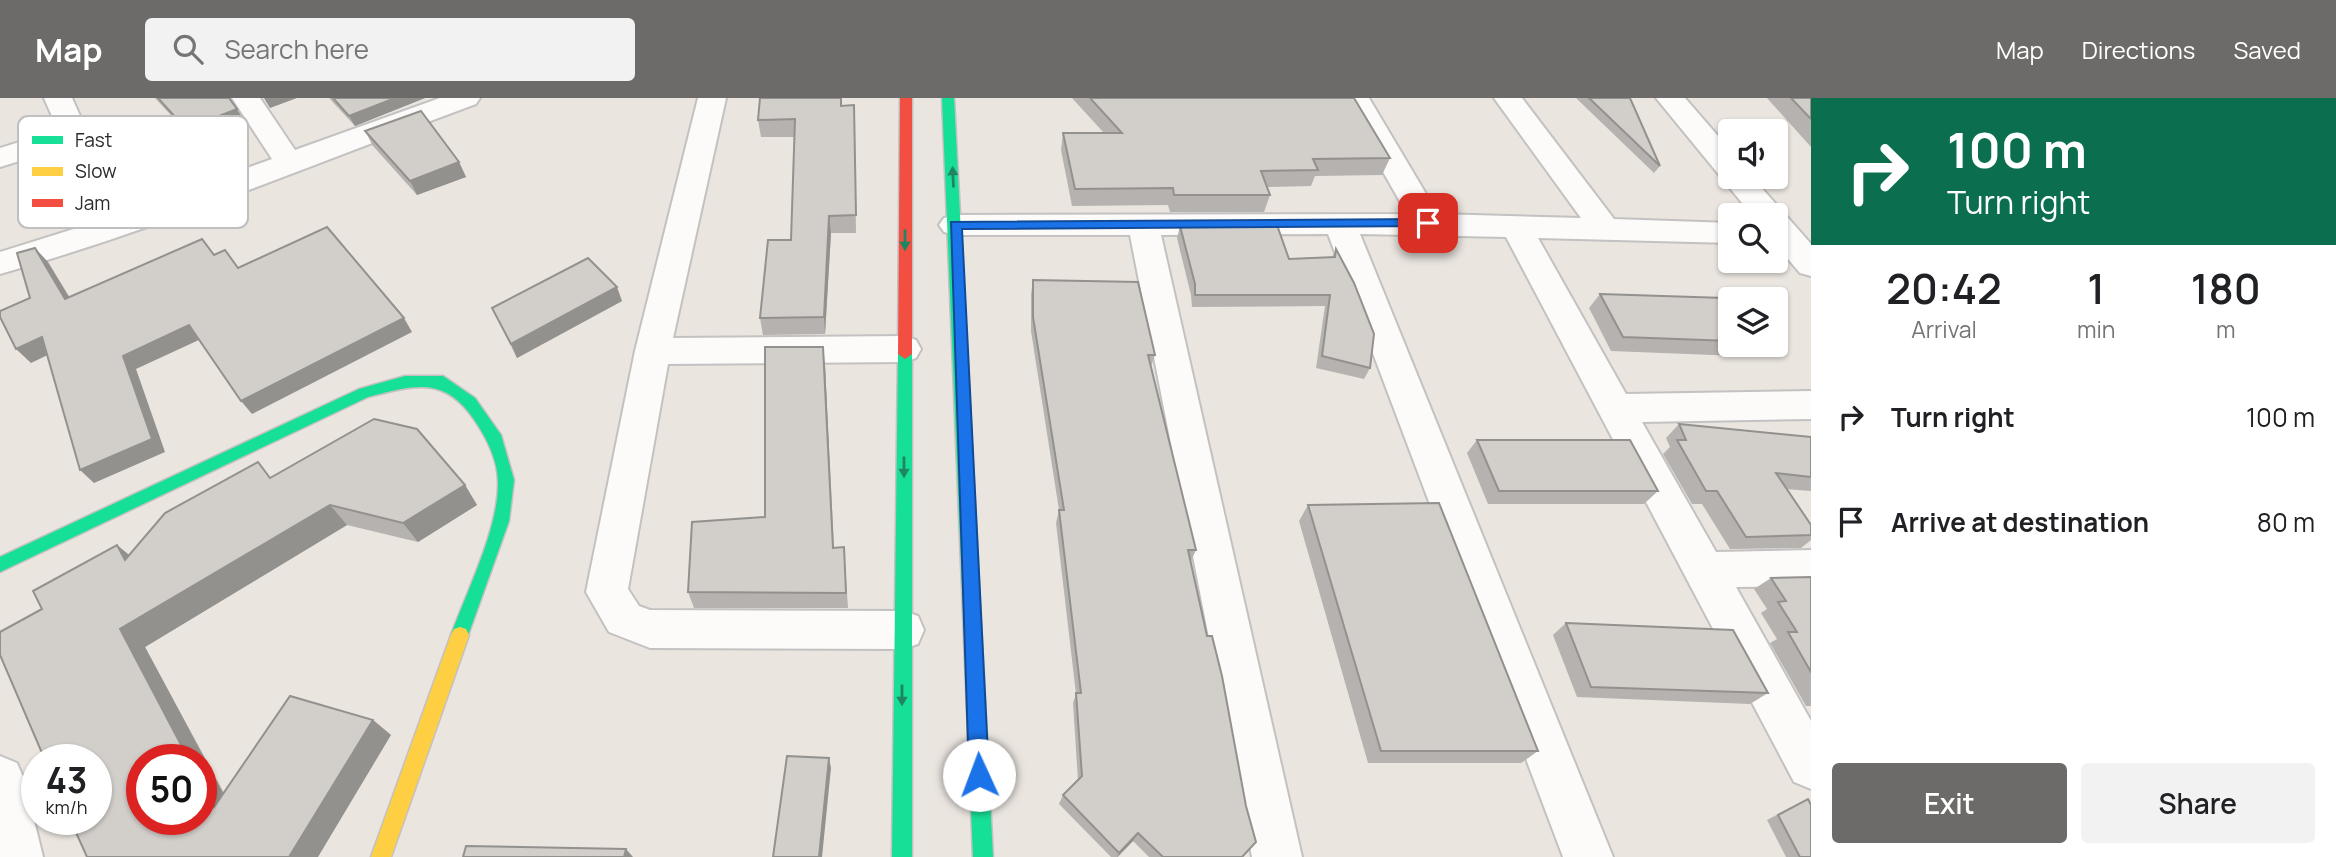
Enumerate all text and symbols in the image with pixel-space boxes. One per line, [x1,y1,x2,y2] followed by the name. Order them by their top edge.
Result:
[145,18,635,81] search box
[35,27,103,72] text: Map
[169,30,207,68] icon: search
[225,31,369,67] text: Search here
[1996,33,2044,66] text: Map
[2082,33,2195,66] text: Directions
[2233,33,2301,66] text: Saved
[18,116,248,228] legend
[1947,116,2087,183] text: 100 m
[1718,119,1788,357] map controls
[1718,119,1788,189] button: sound
[1832,126,1923,217] icon: right
[75,127,112,153] text: Fast
[75,158,117,184] text: Slow
[947,166,958,188] one-way arrow
[1947,180,2090,224] text: Turn right
[75,190,110,216] text: Jam
[1398,193,1458,253] pin
[1718,203,1788,273] button: search
[1409,204,1447,242] icon: arrive
[899,229,911,251] one-way arrow
[1886,259,2002,317] text: 20:42
[2087,259,2105,317] text: 1
[2191,259,2261,317] text: 180
[1718,287,1788,357] button: layers
[1911,313,1977,345] text: Arrival
[2077,313,2115,345] text: min
[2216,313,2235,345] text: m
[1832,398,1870,436] icon: right
[1891,399,2015,435] text: Turn right
[2246,399,2315,435] text: 100 m
[898,456,910,478] one-way arrow
[1832,503,1870,541] icon: arrive
[1891,504,2149,540] text: Arrive at destination
[2257,504,2315,540] text: 80 m
[897,684,908,706] one-way arrow
[942,738,1016,812] position arrow
[126,744,217,835] speed limit sign: 50
[46,756,87,804] text: 43
[1832,763,2067,843] button: Exit
[2081,763,2315,843] button: Share
[46,795,87,819] text: km/h

